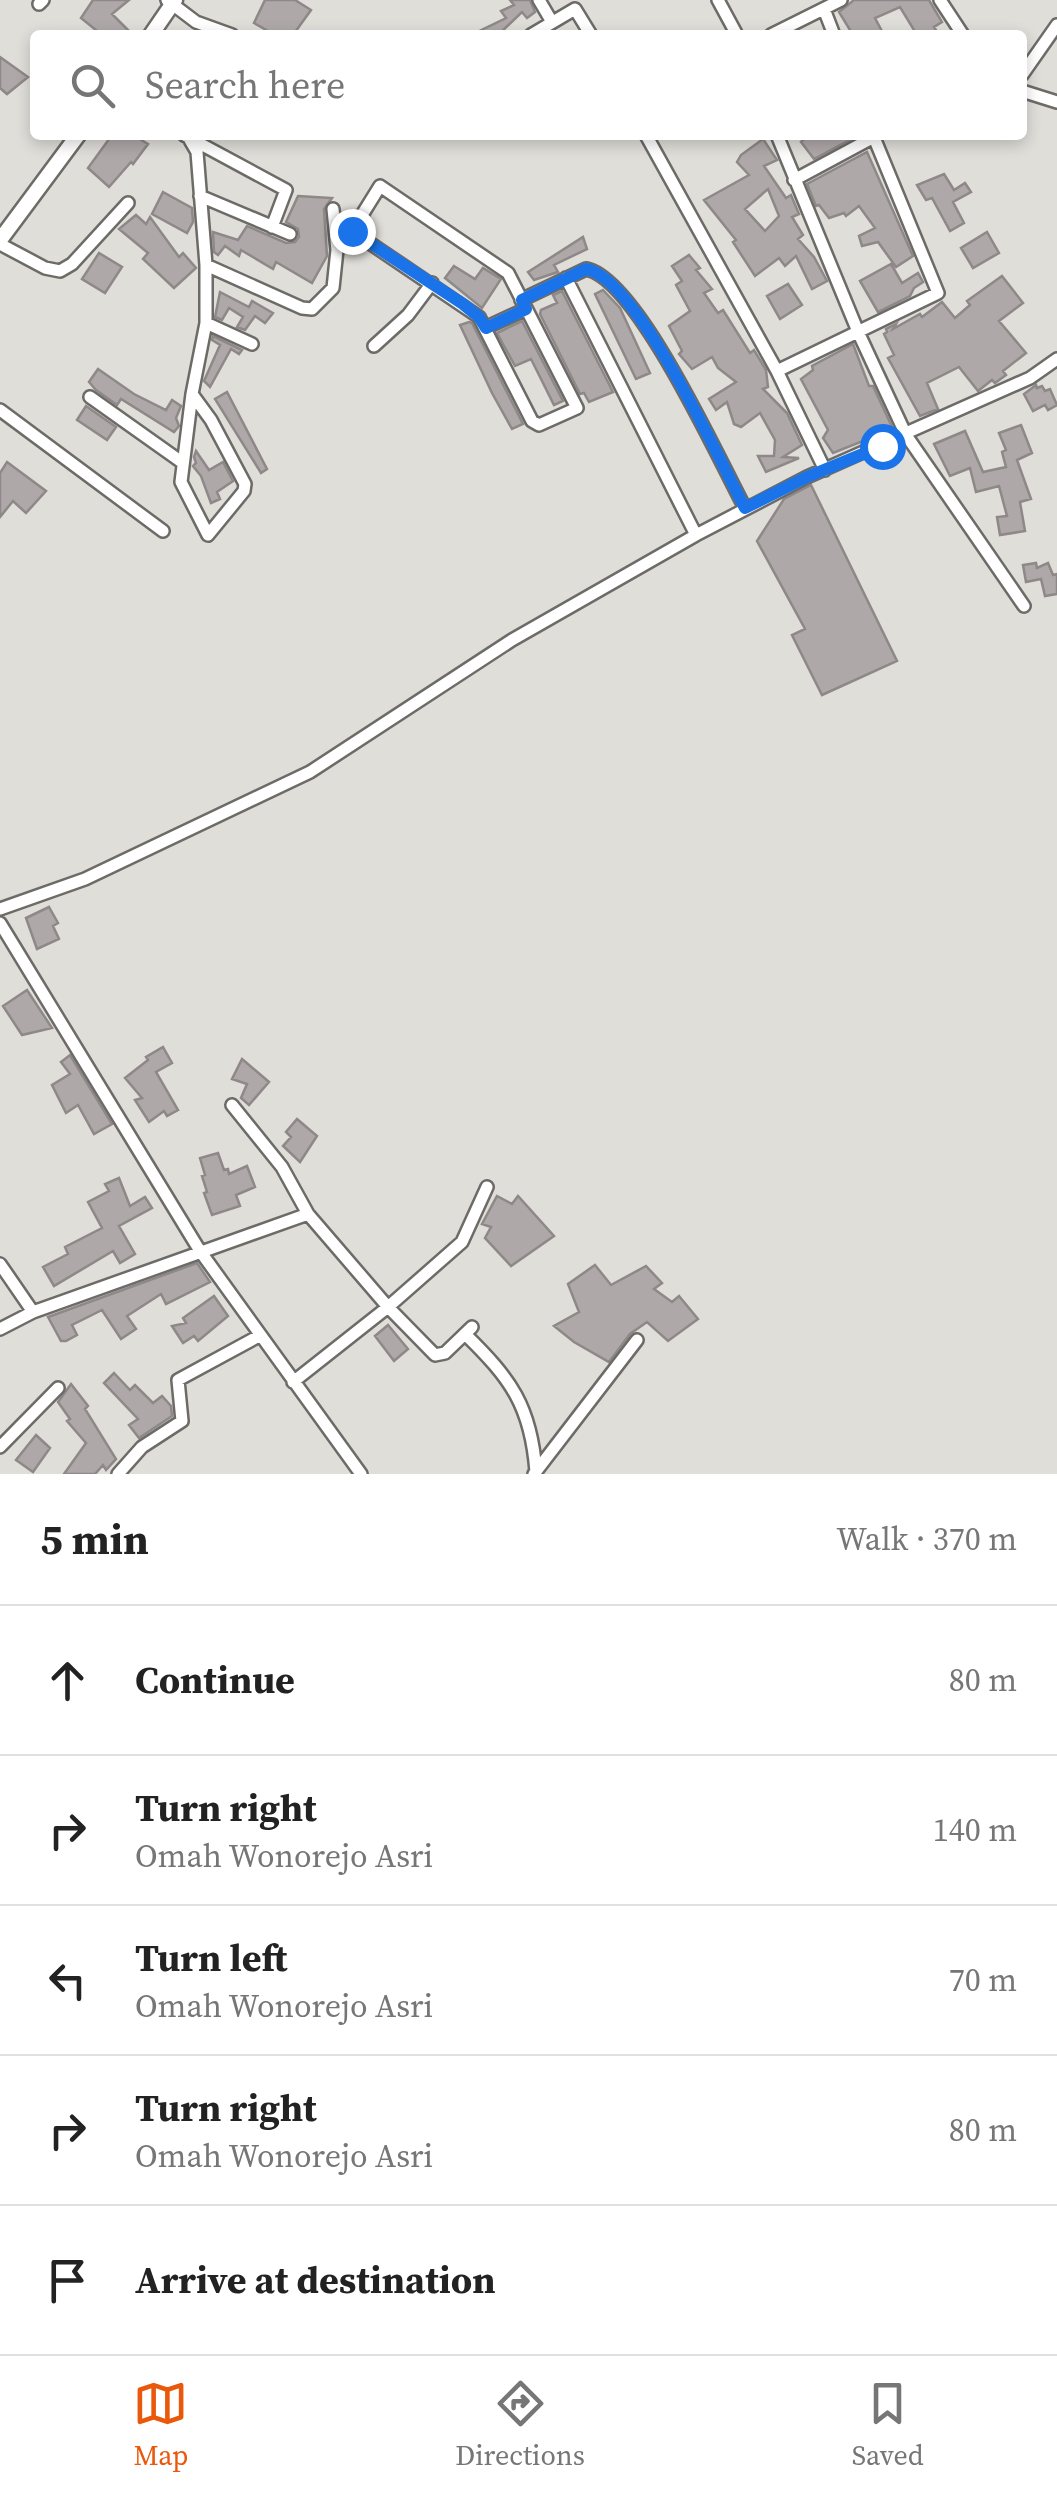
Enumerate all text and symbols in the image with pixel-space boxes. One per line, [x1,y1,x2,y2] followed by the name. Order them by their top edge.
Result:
[30,30,1027,140] search box
[65,58,120,113] icon: search
[145,59,345,111] text: Search here
[330,209,376,255] route end
[860,424,906,470] route start
[40,1510,149,1568] text: 5 min
[836,1517,1017,1561] text: Walk · 370 m
[40,1653,95,1708] icon: ahead
[135,1654,295,1706] text: Continue
[949,1658,1017,1702] text: 80 m
[135,1782,317,1834] text: Turn right
[40,1803,95,1858] icon: right
[933,1808,1017,1852] text: 140 m
[135,1834,433,1878] text: Omah Wonorejo Asri
[135,1932,287,1984] text: Turn left
[40,1953,95,2008] icon: left
[949,1958,1017,2002] text: 70 m
[135,1984,433,2028] text: Omah Wonorejo Asri
[135,2082,317,2134] text: Turn right
[40,2103,95,2158] icon: right
[949,2108,1017,2152] text: 80 m
[135,2134,433,2178] text: Omah Wonorejo Asri
[40,2253,95,2308] icon: arrive
[135,2254,496,2306] text: Arrive at destination
[133,2376,188,2474] tab: Map
[455,2376,585,2474] tab: Directions
[852,2376,924,2474] tab: Saved

